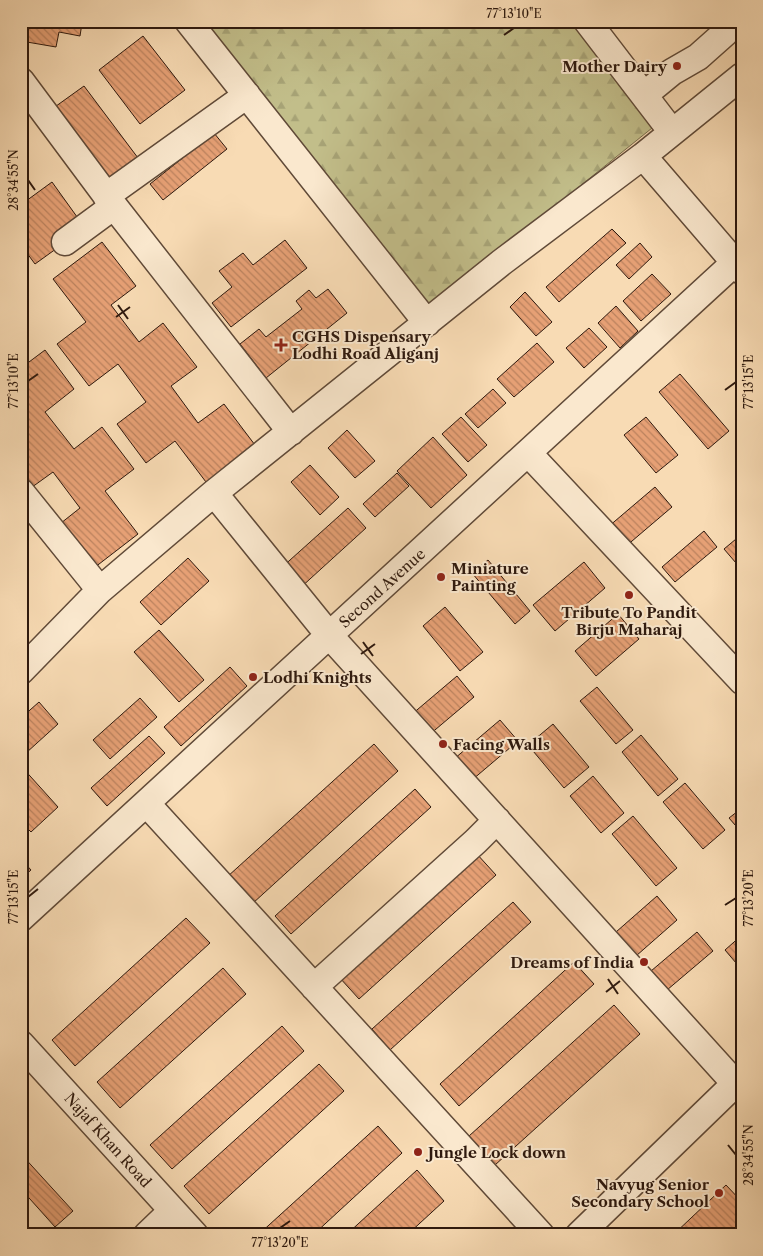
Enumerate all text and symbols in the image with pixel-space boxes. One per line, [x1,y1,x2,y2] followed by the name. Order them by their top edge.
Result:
[486,6,542,21] text: 77°13'10"E
[562,57,668,76] place label: Mother Dairy
[671,60,683,72] marker: Mother Dairy
[6,149,21,211] text: 28°34'55"N
[292,327,439,363] place label: CGHS Dispensary Lodhi Road Aliganj
[274,338,288,352] marker: CGHS Dispensary Lodhi Road Aliganj
[6,353,21,409] text: 77°13'10"E
[741,355,756,409] text: 77°13'15"E
[335,544,429,632] street label: Second Avenue
[451,559,529,595] place label: Miniature Painting
[435,571,447,583] marker: Miniature Painting
[623,589,635,601] marker: Tribute To Pandit Birju Maharaj
[561,603,697,639] place label: Tribute To Pandit Birju Maharaj
[263,668,372,687] place label: Lodhi Knights
[247,671,259,683] marker: Lodhi Knights
[453,735,550,754] place label: Facing Walls
[437,738,449,750] marker: Facing Walls
[741,869,756,927] text: 77°13'20"E
[6,870,21,924] text: 77°13'15"E
[510,953,634,972] place label: Dreams of India
[638,956,650,968] marker: Dreams of India
[60,1089,156,1191] street label: Najaf Khan Road
[741,1124,756,1186] text: 28°34'55"N
[425,1143,567,1162] place label: Jungle Lock down
[412,1146,424,1158] marker: Jungle Lock down
[571,1175,710,1211] place label: Navyug Senior Secondary School
[713,1187,725,1199] marker: Navyug Senior Secondary School
[251,1235,309,1250] text: 77°13'20"E

